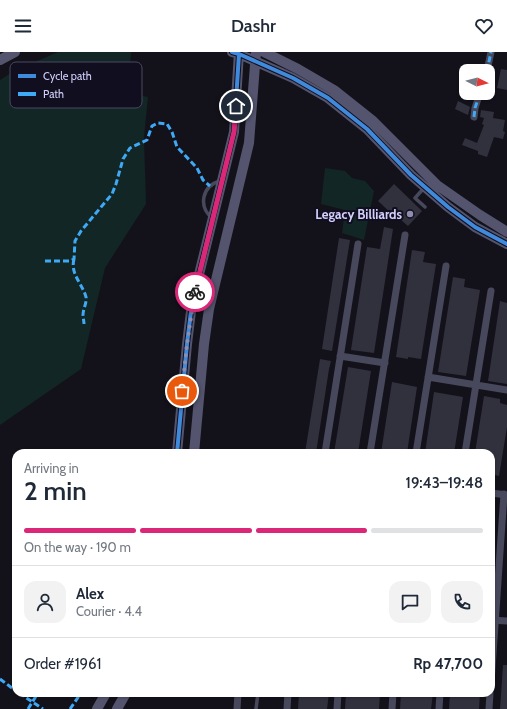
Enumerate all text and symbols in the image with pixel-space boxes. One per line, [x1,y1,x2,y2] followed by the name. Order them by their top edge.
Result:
[12,15,34,37] icon: menu
[231,15,276,37] text: Dashr
[473,15,495,37] icon: heart
[10,62,142,108] legend
[459,64,495,100] north arrow
[459,64,495,100] map controls
[43,69,92,83] text: Cycle path
[43,87,64,101] text: Path
[219,89,253,123] pin
[225,95,247,117] icon: home
[315,206,402,222] place label: Legacy Billiards
[405,209,415,219] marker: Legacy Billiards
[175,272,215,312] courier
[184,281,206,303] icon: bike
[165,374,199,408] pin
[171,380,193,402] icon: bag
[24,460,79,476] text: Arriving in
[406,474,483,492] text: 19:43–19:48
[24,475,87,507] text: 2 min
[24,539,131,555] text: On the way · 190 m
[24,581,66,623] button: person
[389,581,431,623] button: chat
[441,581,483,623] button: phone
[76,585,104,603] text: Alex
[76,603,142,619] text: Courier · 4.4
[24,655,101,673] text: Order #1961
[413,655,483,673] text: Rp 47,700

